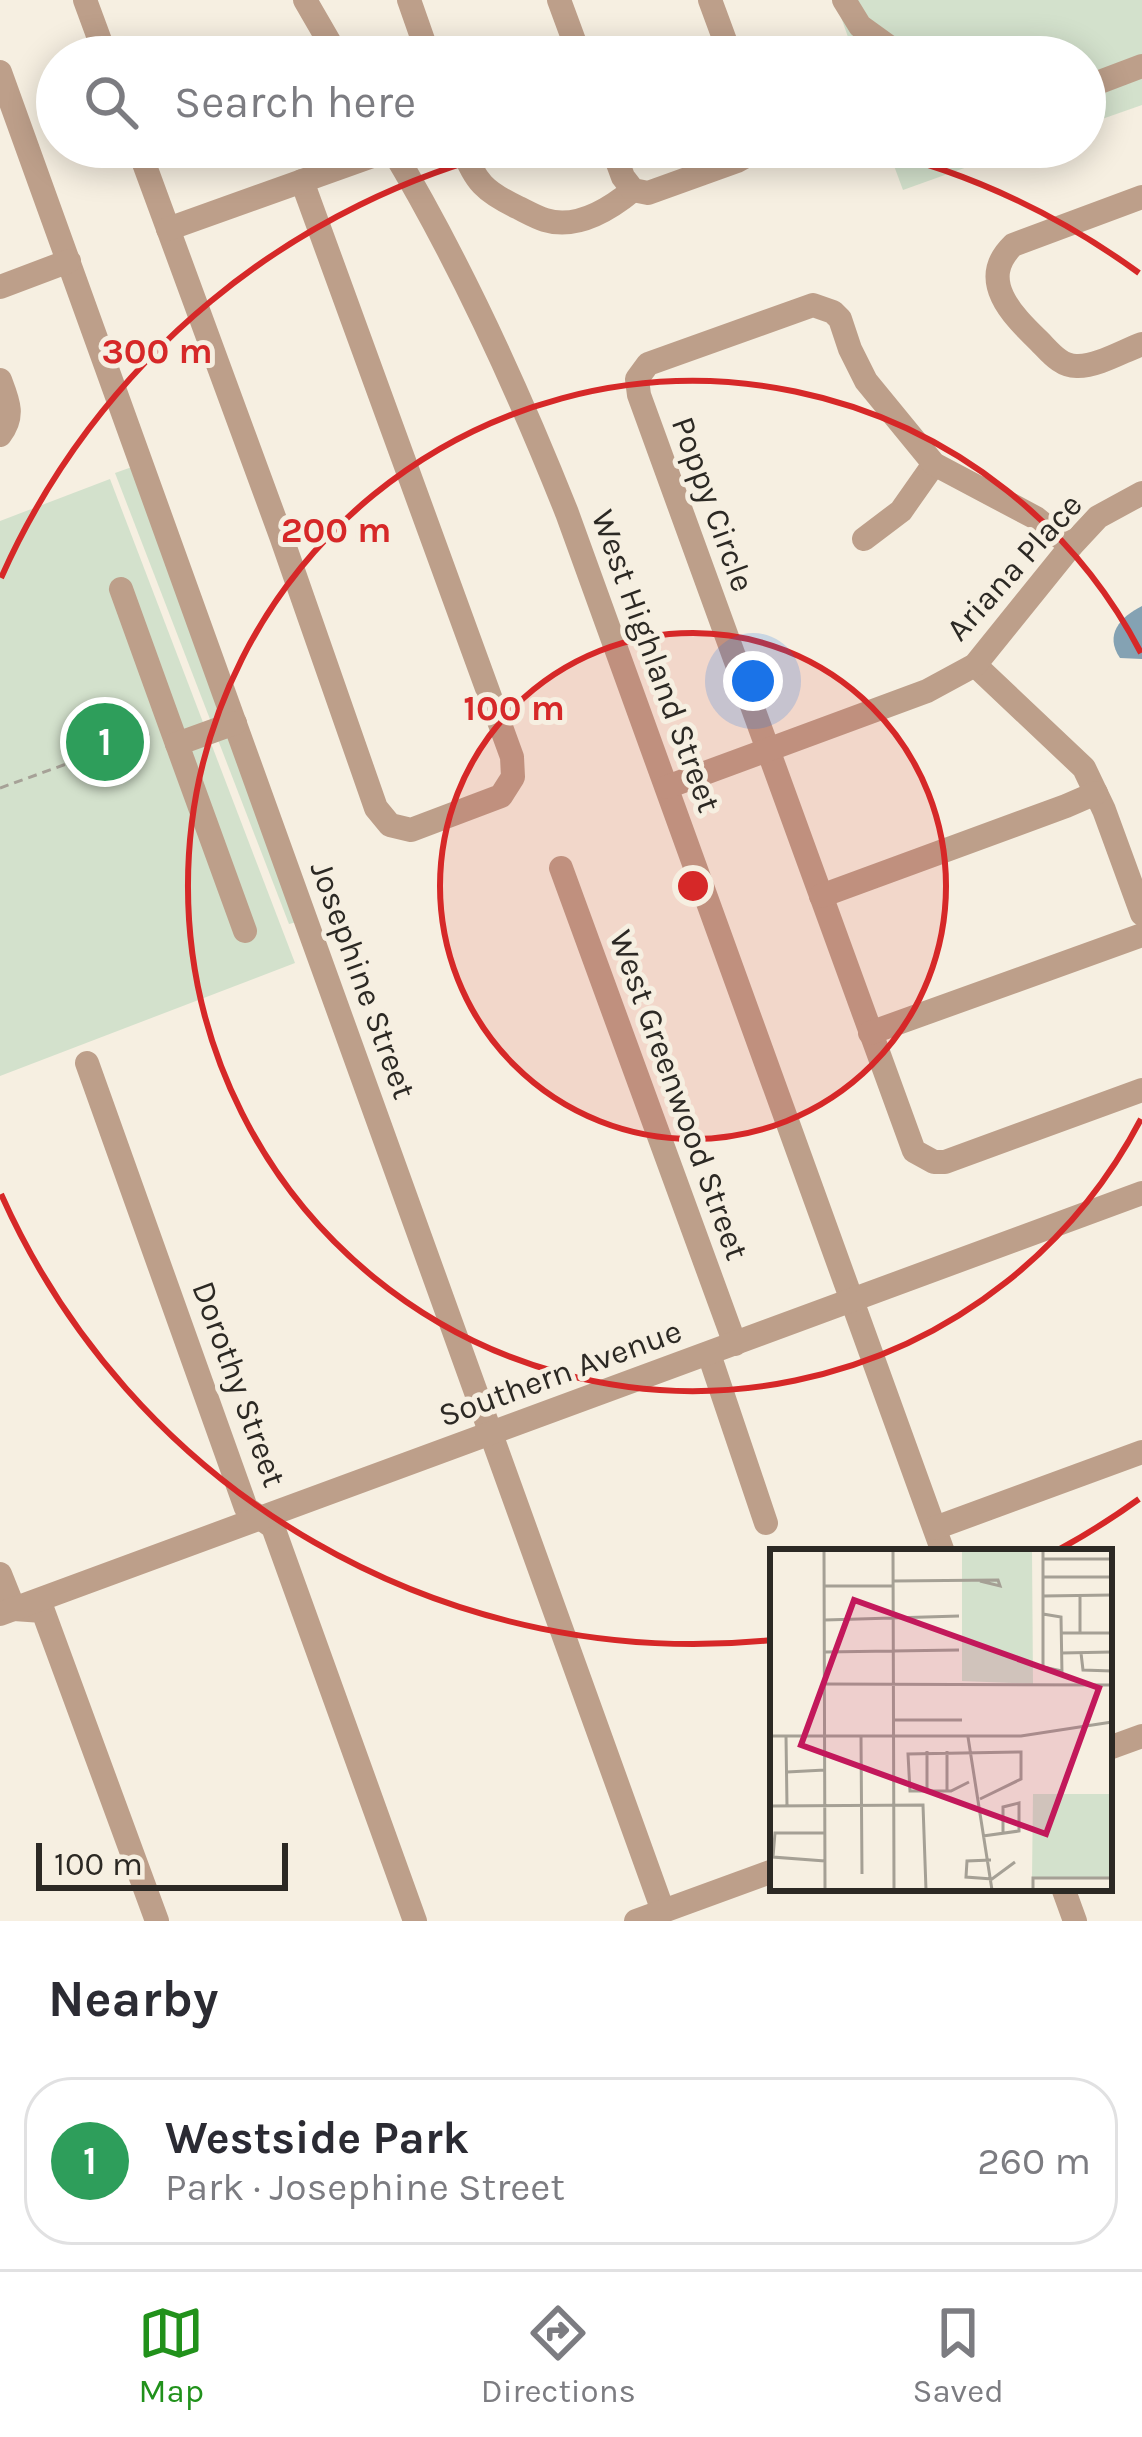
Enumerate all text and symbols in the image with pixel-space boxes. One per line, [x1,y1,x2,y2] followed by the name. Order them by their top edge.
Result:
[36,36,1106,168] search box
[78,69,144,135] icon: search
[174,76,416,128] text: Search here
[101,330,213,372] text: 300 m
[664,411,762,597] street label: Poppy Circle
[938,486,1090,648] street label: Ariana Place
[584,505,728,817] street label: West Highland Street
[281,509,391,551] text: 200 m
[723,651,783,711] your location
[463,687,565,729] text: 100 m
[66,697,144,787] pin: 1
[302,856,424,1104] street label: Josephine Street
[672,865,714,907] centre of rings
[602,925,756,1265] street label: West Greenwood Street
[184,1276,294,1492] street label: Dorothy Street
[433,1311,687,1435] street label: Southern Avenue
[770,1549,1112,1891] inset map
[36,1837,288,1890] scale bar
[54,1845,143,1883] text: 100 m
[48,1969,218,2029] text: Nearby
[165,2112,469,2164] text: Westside Park
[83,2138,97,2184] text: 1
[977,2138,1091,2184] text: 260 m
[165,2164,565,2210] text: Park · Josephine Street
[138,2300,204,2410] tab: Map
[481,2300,636,2410] tab: Directions
[913,2300,1004,2410] tab: Saved

